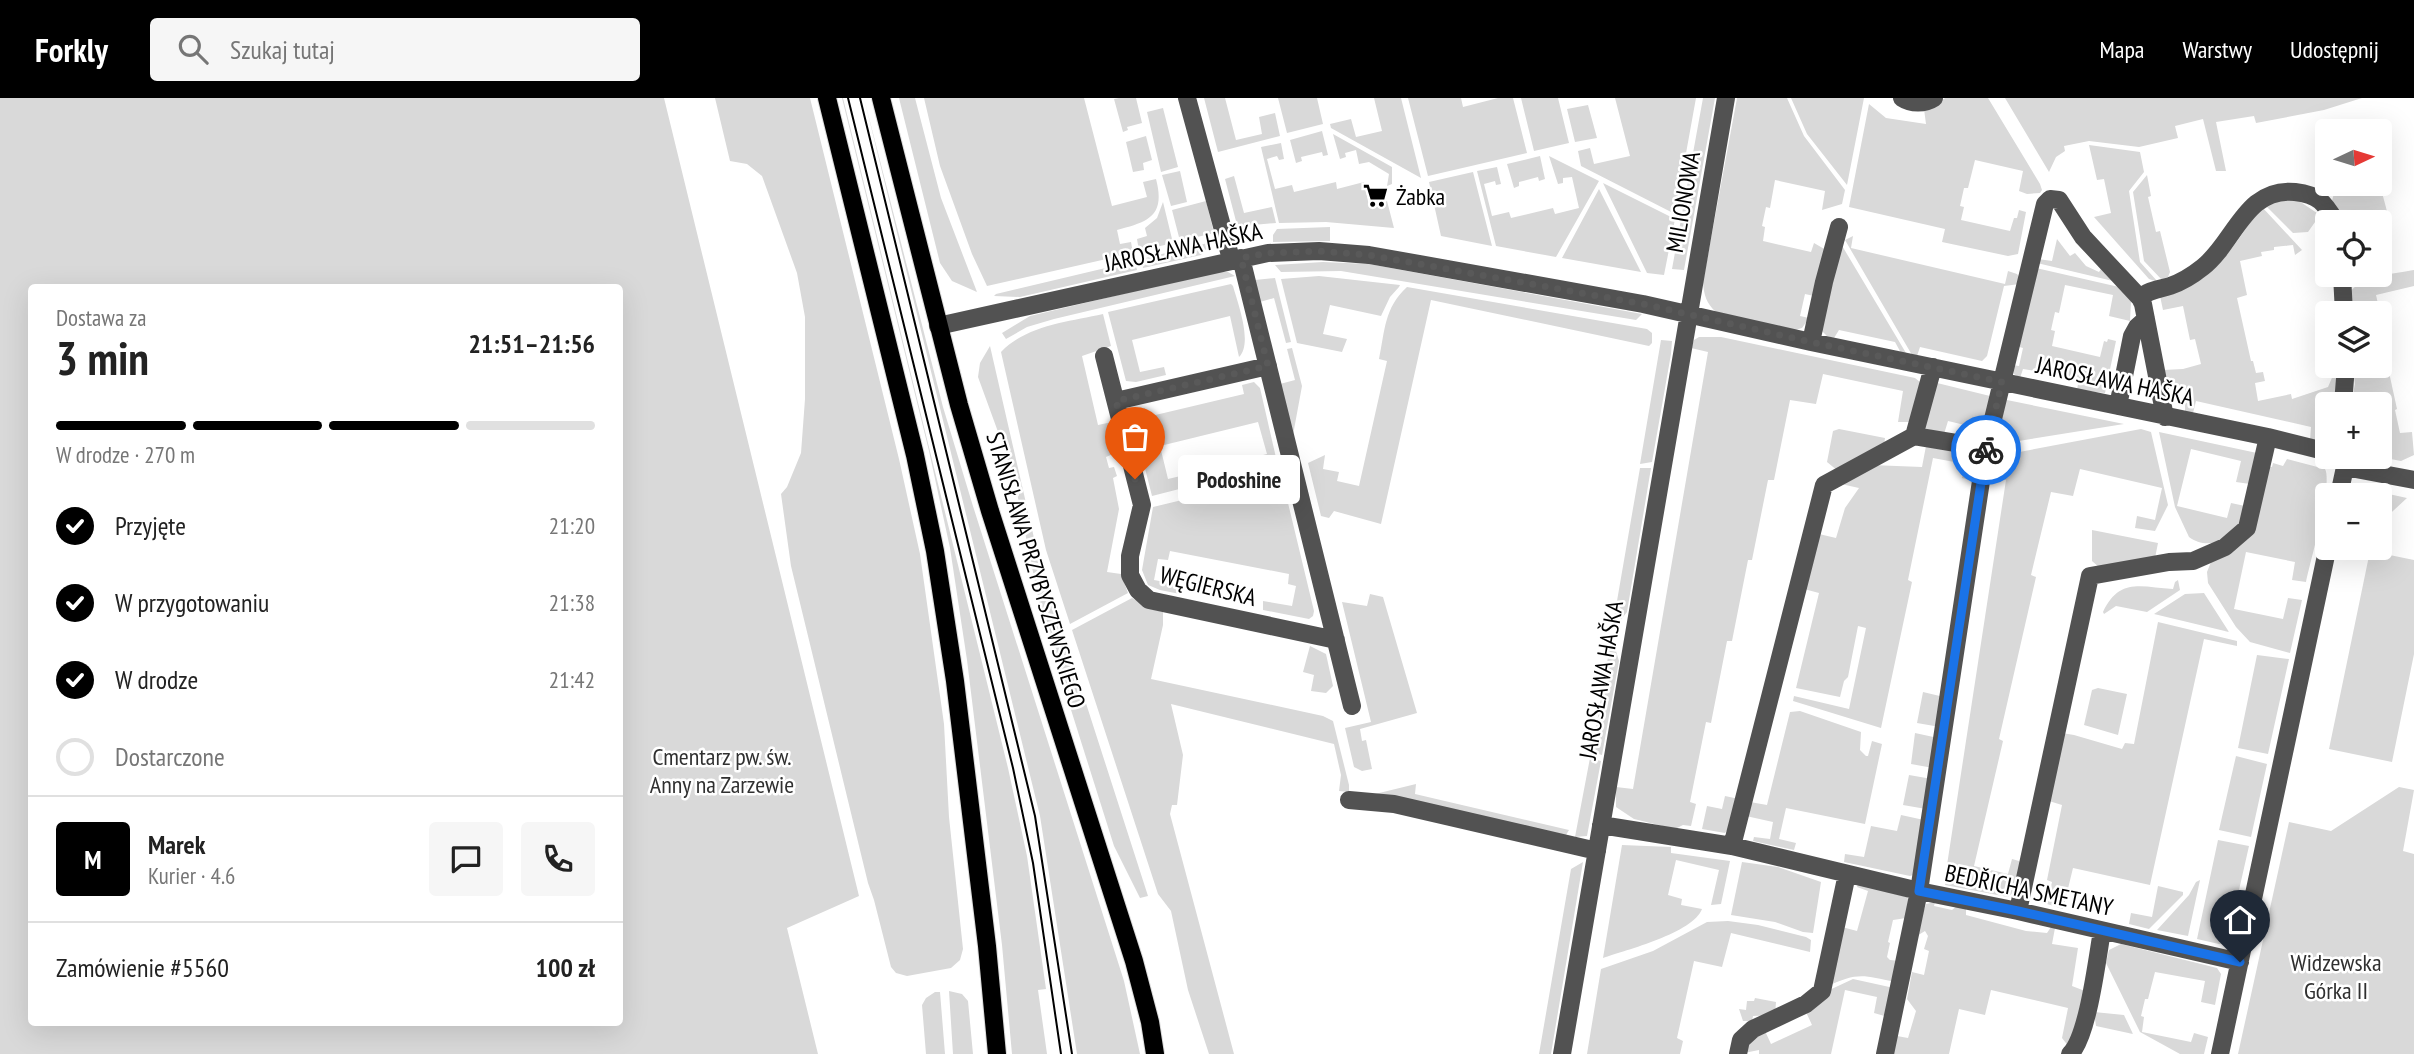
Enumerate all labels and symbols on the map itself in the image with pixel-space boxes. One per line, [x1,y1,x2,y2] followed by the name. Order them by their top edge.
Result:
[2315,119,2392,196] north arrow
[1659,148,1707,255] street label: MILIONOWA
[1396,181,1445,212] place label: Żabka
[1362,182,1390,210] supermarket icon: Żabka
[1100,215,1265,279] street label: JAROSŁAWA HAŠKA
[2032,349,2197,413] street label: JAROSŁAWA HAŠKA
[1105,407,1165,479] pin
[1951,415,2021,485] courier
[979,428,1093,712] street label: STANISŁAWA PRZYBYSZEWSKIEGO
[1177,454,1300,504] callout: Podoshine
[1156,559,1260,613] street label: WĘGIERSKA
[1572,598,1630,763] street label: JAROSŁAWA HAŠKA
[650,741,794,800] park label: Cmentarz pw. św. Anny na Zarzewie
[1942,857,2116,923] street label: BEDŘICHA SMETANY
[2210,890,2270,962] pin
[2291,947,2381,1006] park label: Widzewska Górka II

